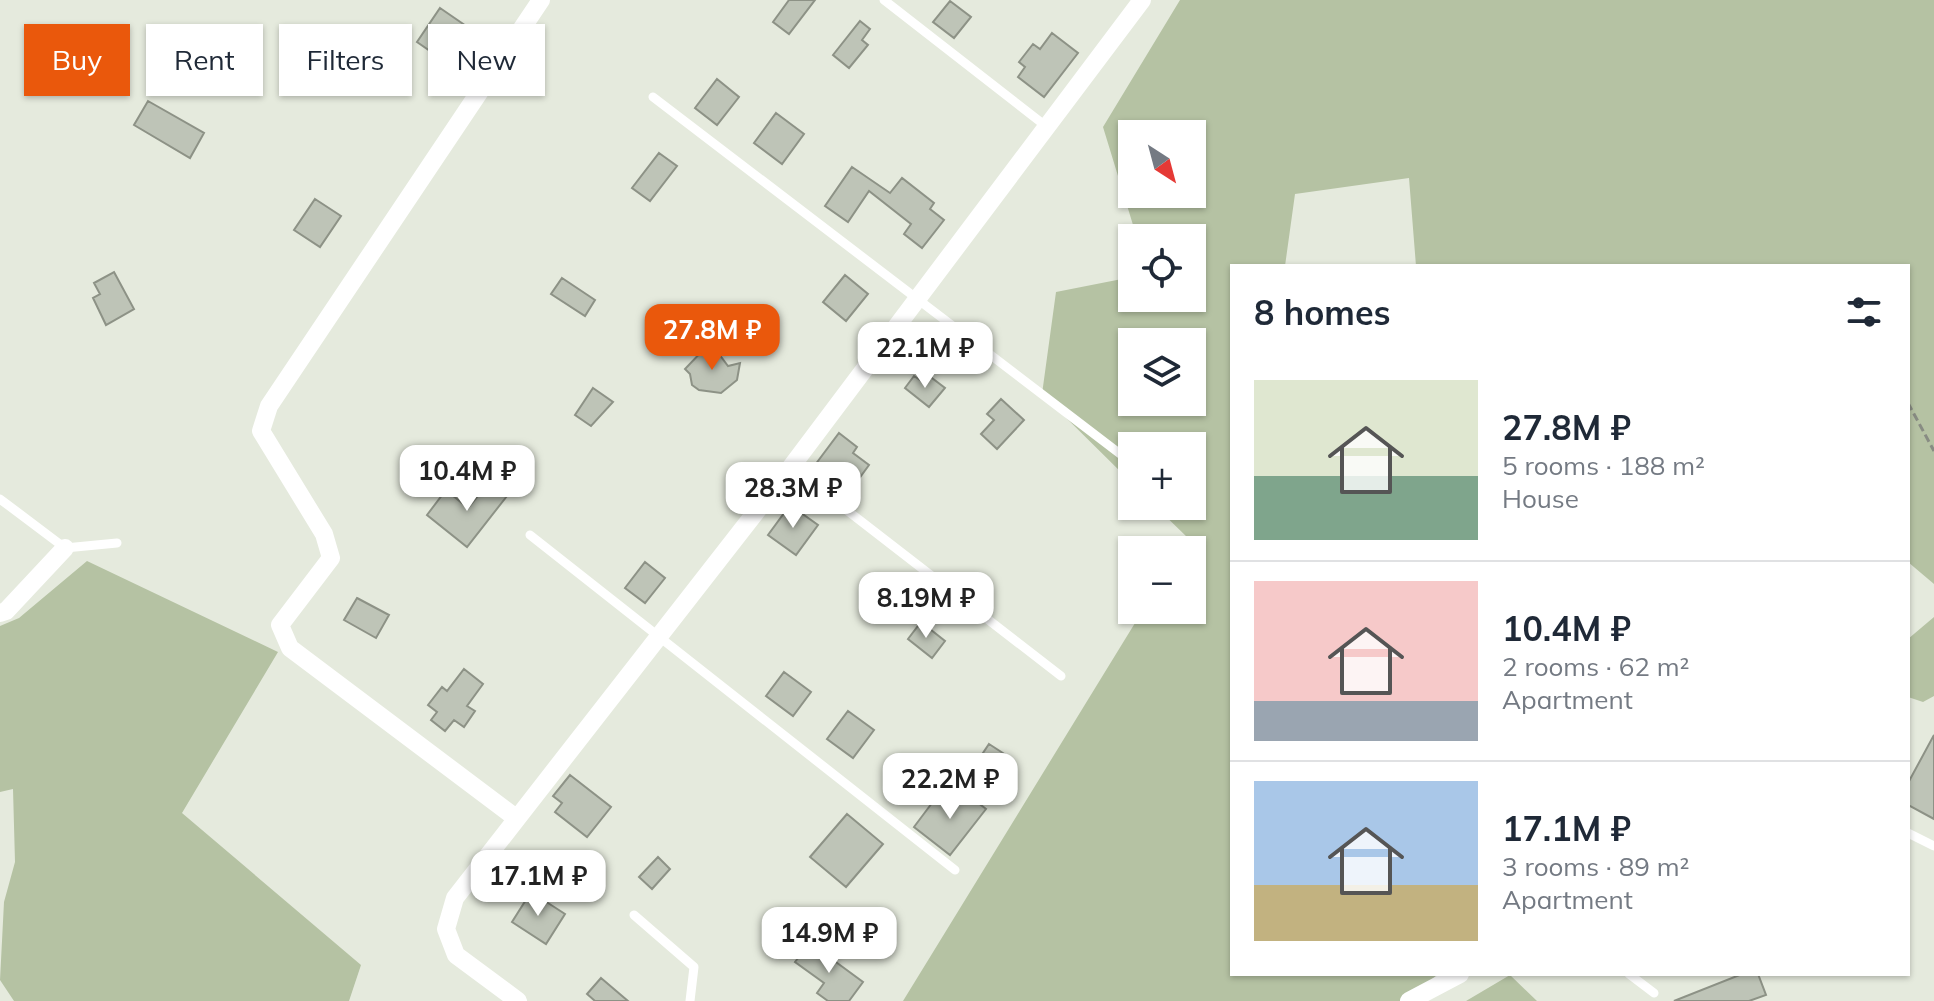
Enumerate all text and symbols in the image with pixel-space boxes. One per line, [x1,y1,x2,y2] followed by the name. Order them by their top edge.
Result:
[24,24,130,96] chip: Buy
[146,24,263,96] chip: Rent
[279,24,412,96] chip: Filters
[428,24,545,96] chip: New
[1118,120,1206,208] north arrow
[1118,120,1206,624] map controls
[1118,224,1206,312] button: locate
[1842,290,1886,334] icon: filters
[1254,291,1391,334] text: 8 homes
[638,304,786,372] pin: 27.8M ₽
[663,313,761,346] text: 27.8M ₽
[851,322,999,390] pin: 22.1M ₽
[1118,328,1206,416] button: layers
[876,331,974,364] text: 22.1M ₽
[1502,406,1631,449] text: 27.8M ₽
[1318,412,1414,508] icon: home
[1118,432,1206,520] button: +
[393,445,541,513] pin: 10.4M ₽
[1502,449,1705,482] text: 5 rooms · 188 m²
[418,454,516,487] text: 10.4M ₽
[719,462,867,530] pin: 28.3M ₽
[744,471,842,504] text: 28.3M ₽
[1502,482,1579,515] text: House
[1118,536,1206,624] button: −
[852,572,1000,640] pin: 8.19M ₽
[877,581,975,614] text: 8.19M ₽
[1502,607,1631,650] text: 10.4M ₽
[1318,613,1414,709] icon: home
[1502,650,1689,683] text: 2 rooms · 62 m²
[1502,683,1633,716] text: Apartment
[876,753,1024,821] pin: 22.2M ₽
[901,762,999,795] text: 22.2M ₽
[1502,807,1631,850] text: 17.1M ₽
[1318,813,1414,909] icon: home
[464,850,612,918] pin: 17.1M ₽
[1502,850,1689,883] text: 3 rooms · 89 m²
[489,859,587,892] text: 17.1M ₽
[1502,883,1633,916] text: Apartment
[755,907,903,975] pin: 14.9M ₽
[780,916,878,949] text: 14.9M ₽

